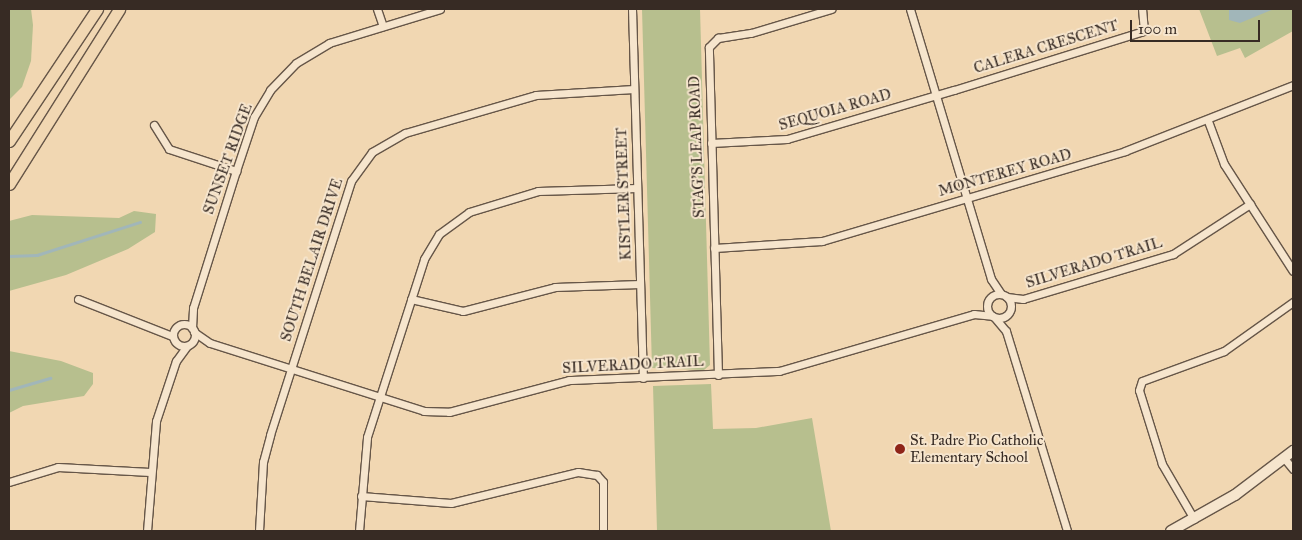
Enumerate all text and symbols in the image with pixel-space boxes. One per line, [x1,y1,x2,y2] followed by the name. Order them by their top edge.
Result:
[1132,10,1262,42] scale bar
[972,16,1120,78] street label: CALERA CRESCENT
[1138,20,1177,38] text: 100 m
[686,76,708,218] street label: STAG'S LEAP ROAD
[777,85,893,135] street label: SEQUOIA ROAD
[200,101,256,217] street label: SUNSET RIDGE
[613,127,635,261] street label: KISTLER STREET
[936,145,1074,201] street label: MONTEREY ROAD
[277,176,347,344] street label: SOUTH BELAIR DRIVE
[1024,234,1164,292] street label: SILVERADO TRAIL
[562,352,704,378] street label: SILVERADO TRAIL
[910,431,1043,466] place label: St. Padre Pio Catholic Elementary School
[894,443,906,455] marker: St. Padre Pio Catholic Elementary School

